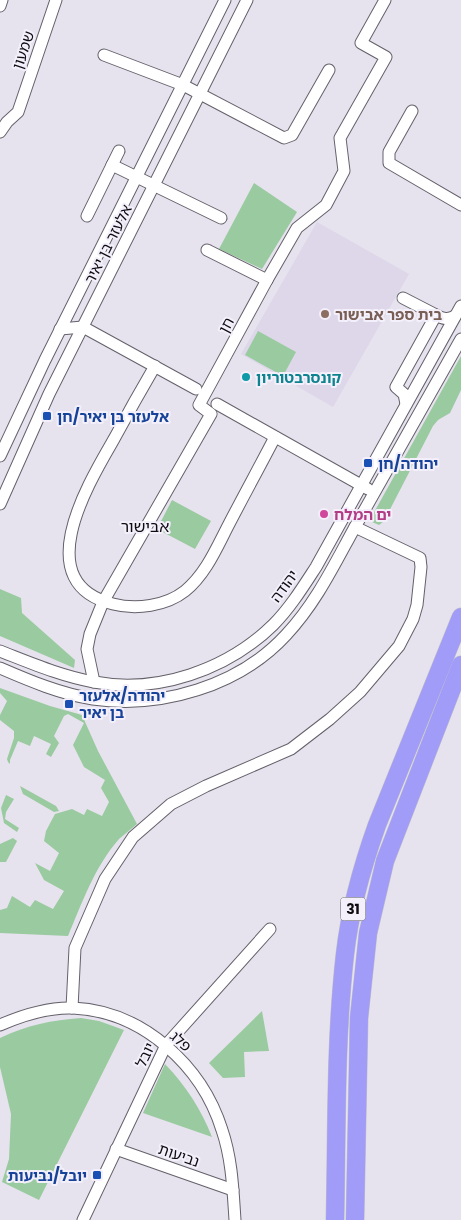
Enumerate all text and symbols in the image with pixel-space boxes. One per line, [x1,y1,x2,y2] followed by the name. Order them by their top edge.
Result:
[7,28,39,72] street label: שמעון
[79,201,137,287] street label: אלעזר בן יאיר
[335,304,442,325] place label: בית ספר אבישור
[319,308,331,320] marker: בית ספר אבישור
[213,314,239,336] street label: חן
[256,367,342,388] place label: קונסרבטוריון
[240,371,252,383] marker: קונסרבטוריון
[57,406,169,427] place label: אלעזר בן יאיר/חן
[41,410,53,422] marker: אלעזר בן יאיר/חן
[378,453,438,474] place label: יהודה/חן
[362,457,374,469] marker: יהודה/חן
[334,504,391,525] place label: ים המלח
[318,508,330,520] marker: ים המלח
[121,515,169,538] district label: אבישור
[265,566,303,606] street label: יהודה
[79,685,165,723] place label: יהודה/אלעזר בן יאיר
[63,698,75,710] marker: יהודה/אלעזר בן יאיר
[340,898,366,921] road number: 31
[166,1026,196,1056] street label: פלג
[130,1039,160,1071] street label: יובל
[156,1138,202,1172] street label: נביעות
[8,1165,87,1186] place label: יובל/נביעות
[91,1169,103,1181] marker: יובל/נביעות

